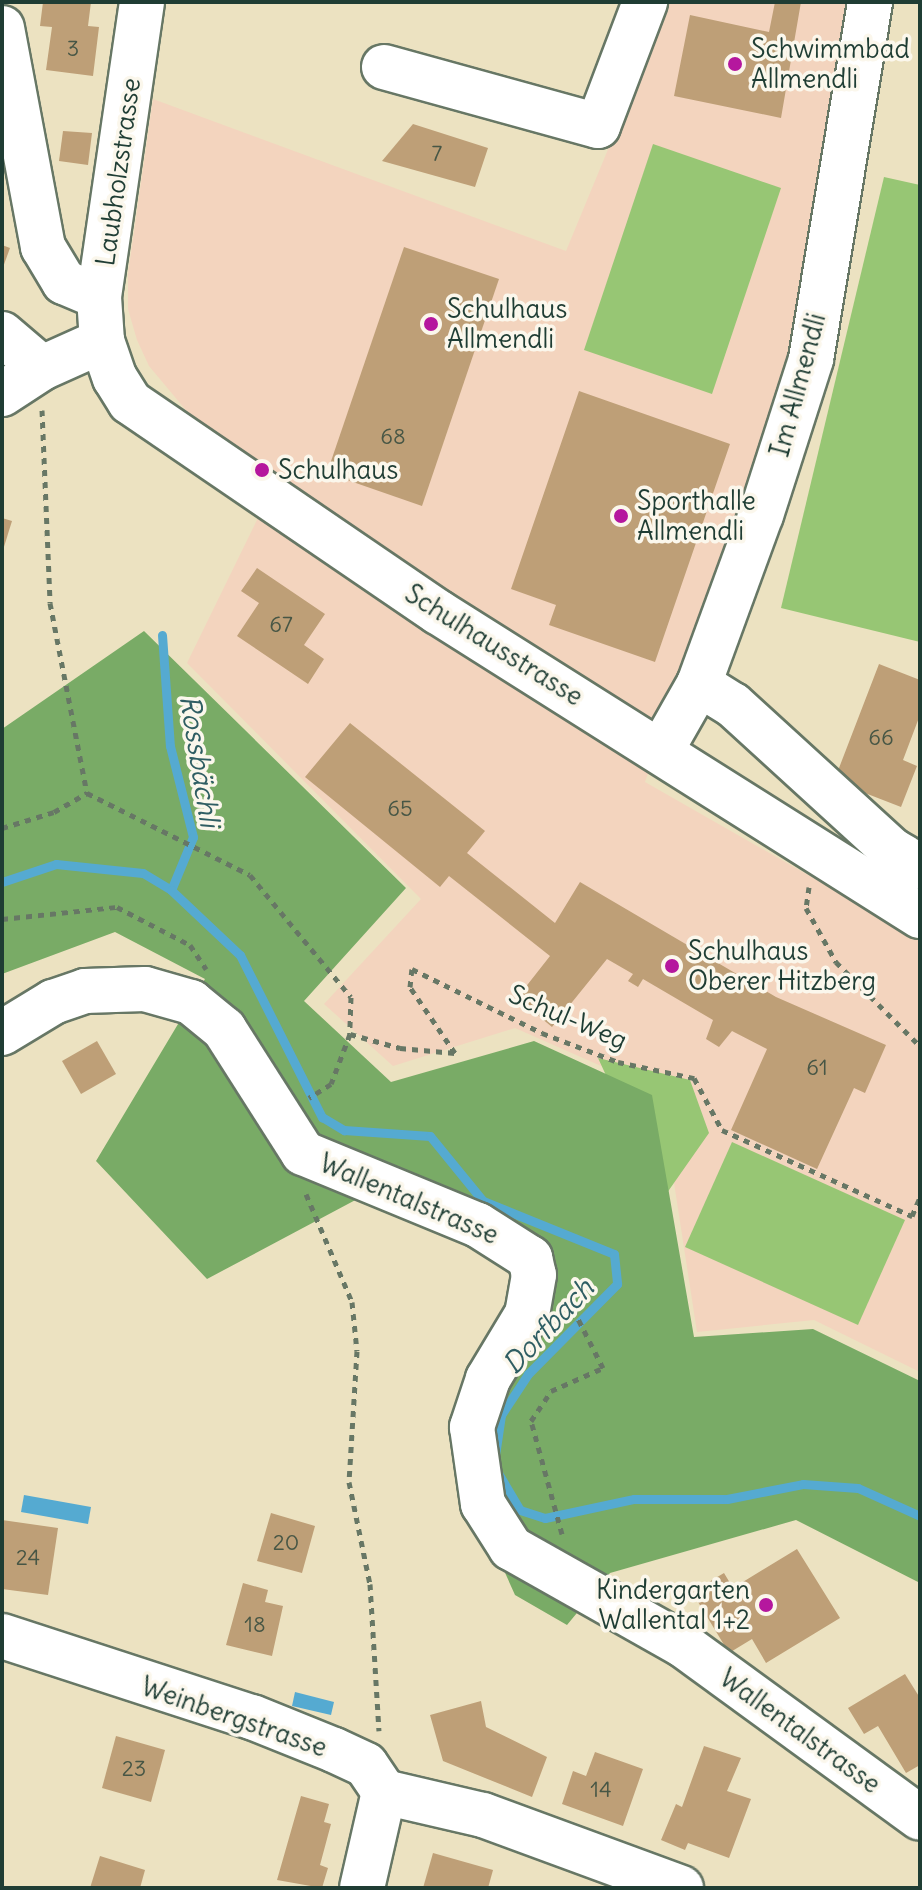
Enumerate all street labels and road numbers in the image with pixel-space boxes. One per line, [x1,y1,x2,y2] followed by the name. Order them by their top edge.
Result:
[89,76,147,268] street label: Laubholzstrasse
[764,310,832,460] street label: Im Allmendli
[399,578,589,712] street label: Schulhausstrasse
[504,978,632,1056] street label: Schul-Weg
[315,1147,503,1251] street label: Wallentalstrasse
[714,1662,886,1800] street label: Wallentalstrasse
[137,1671,331,1763] street label: Weinbergstrasse

